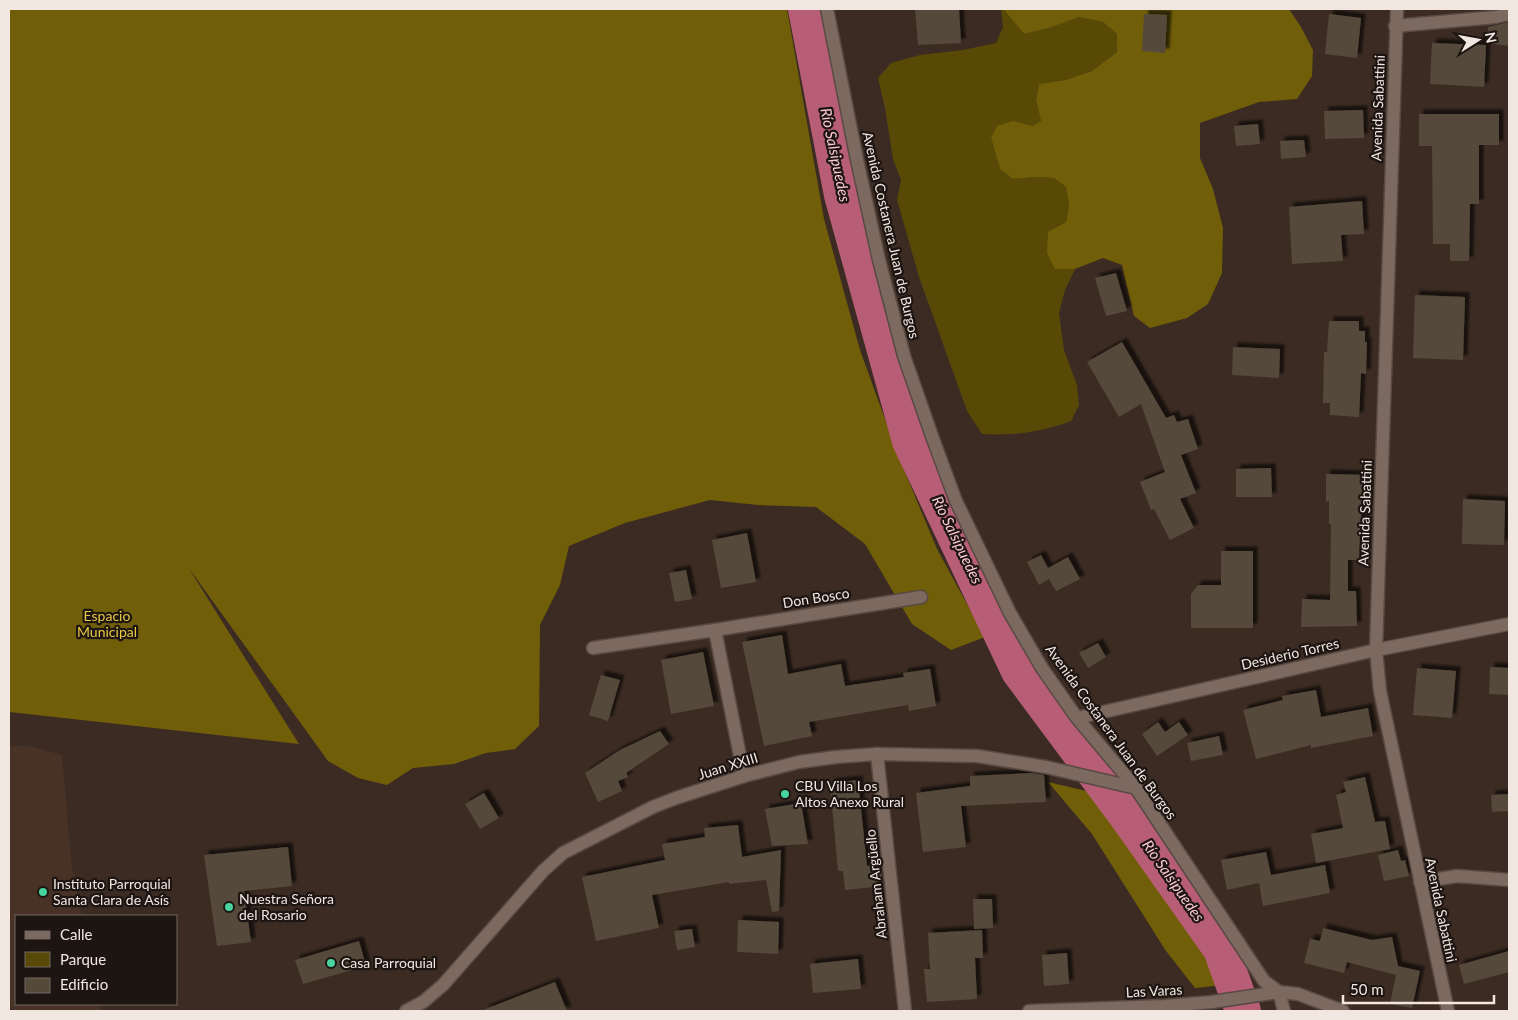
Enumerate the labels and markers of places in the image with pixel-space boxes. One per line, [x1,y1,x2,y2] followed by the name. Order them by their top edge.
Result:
[795,777,904,810] place label: CBU Villa Los Altos Anexo Rural
[779,788,791,800] marker: CBU Villa Los Altos Anexo Rural
[53,875,171,908] place label: Instituto Parroquial Santa Clara de Asís
[37,886,49,898] marker: Instituto Parroquial Santa Clara de Asís
[239,890,334,923] place label: Nuestra Señora del Rosario
[223,901,235,913] marker: Nuestra Señora del Rosario
[341,954,436,971] place label: Casa Parroquial
[325,957,337,969] marker: Casa Parroquial

